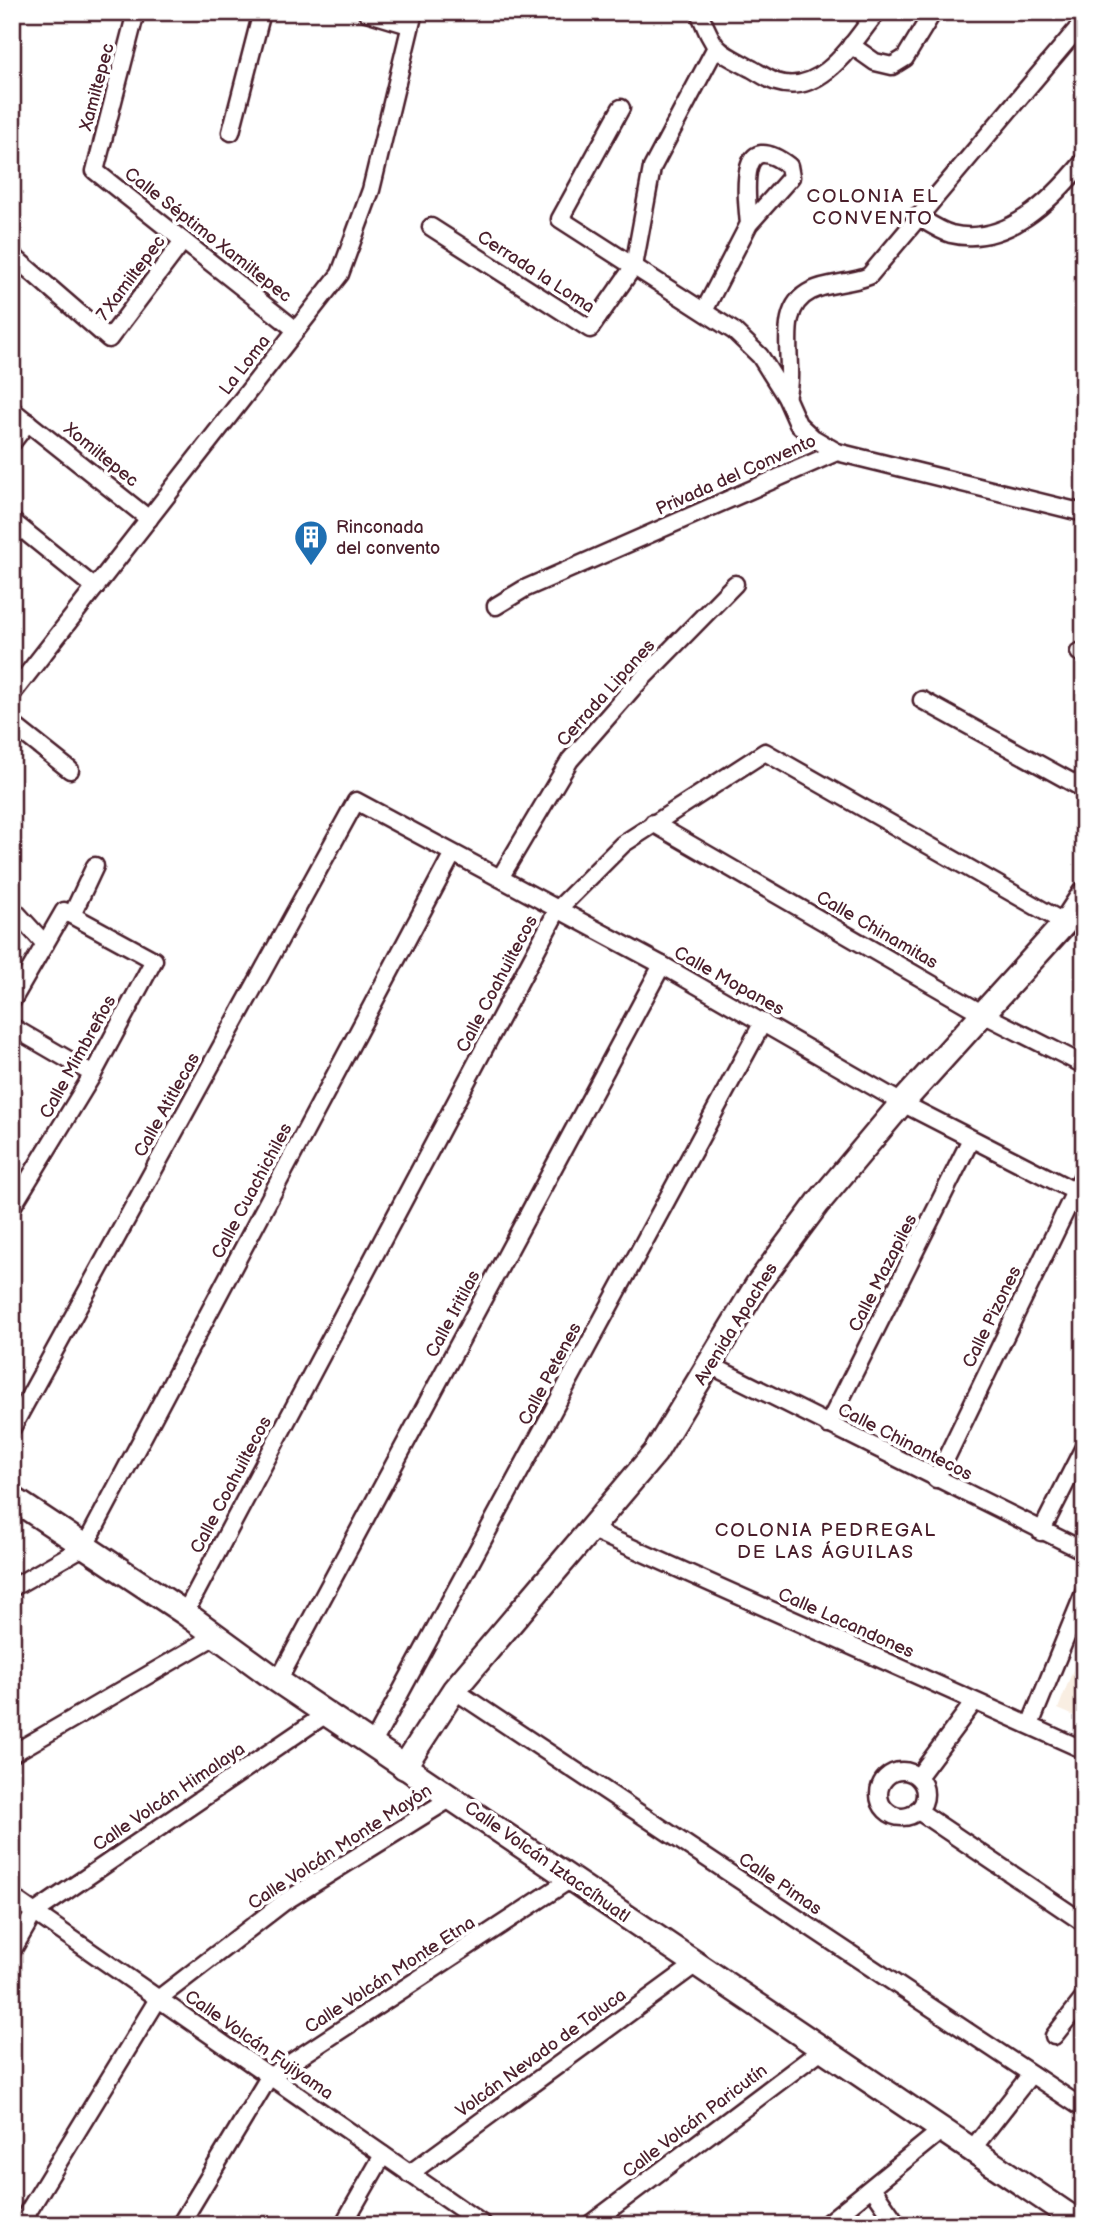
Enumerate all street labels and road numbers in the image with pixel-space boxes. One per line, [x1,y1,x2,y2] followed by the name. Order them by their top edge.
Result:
[75,41,119,134] street label: Xamiltepec
[120,163,296,307] street label: Calle Séptimo Xamiltepec
[473,226,599,318] street label: Cerrada la Loma
[92,231,170,325] street label: 7 Xamiltepec
[215,331,275,399] street label: La Loma
[59,418,142,491] street label: Xomiltepec
[653,430,819,520] street label: Privada del Convento
[552,635,660,751] street label: Cerrada Lipanes
[812,887,942,973] street label: Calle Chinamitas
[452,912,542,1056] street label: Calle Coahuiltecos
[670,942,788,1020] street label: Calle Mopanes
[35,992,121,1122] street label: Calle Mimbreños
[130,1049,204,1161] street label: Calle Atitlecas
[207,1120,297,1262] street label: Calle Cuachichiles
[844,1211,922,1335] street label: Calle Mazapiles
[690,1259,782,1389] street label: Avenida Apaches
[958,1263,1026,1371] street label: Calle Pizones
[421,1267,485,1361] street label: Calle Iritilas
[514,1319,586,1429] street label: Calle Petenes
[834,1399,976,1485] street label: Calle Chinantecos
[186,1413,276,1557] street label: Calle Coahuiltecos
[775,1584,917,1662] street label: Calle Lacandones
[89,1738,249,1856] street label: Calle Volcán Himalaya
[244,1780,436,1914] street label: Calle Volcán Monte Mayón
[460,1797,634,1927] street label: Calle Volcán Iztaccíhuatl
[734,1848,826,1920] street label: Calle Pimas
[301,1912,479,2038] street label: Calle Volcán Monte Etna
[452,1984,630,2122] street label: Volcán Nevado de Toluca
[181,1986,337,2104] street label: Calle Volcán Fujiyama
[619,2060,771,2182] street label: Calle Volcán Paricutín

